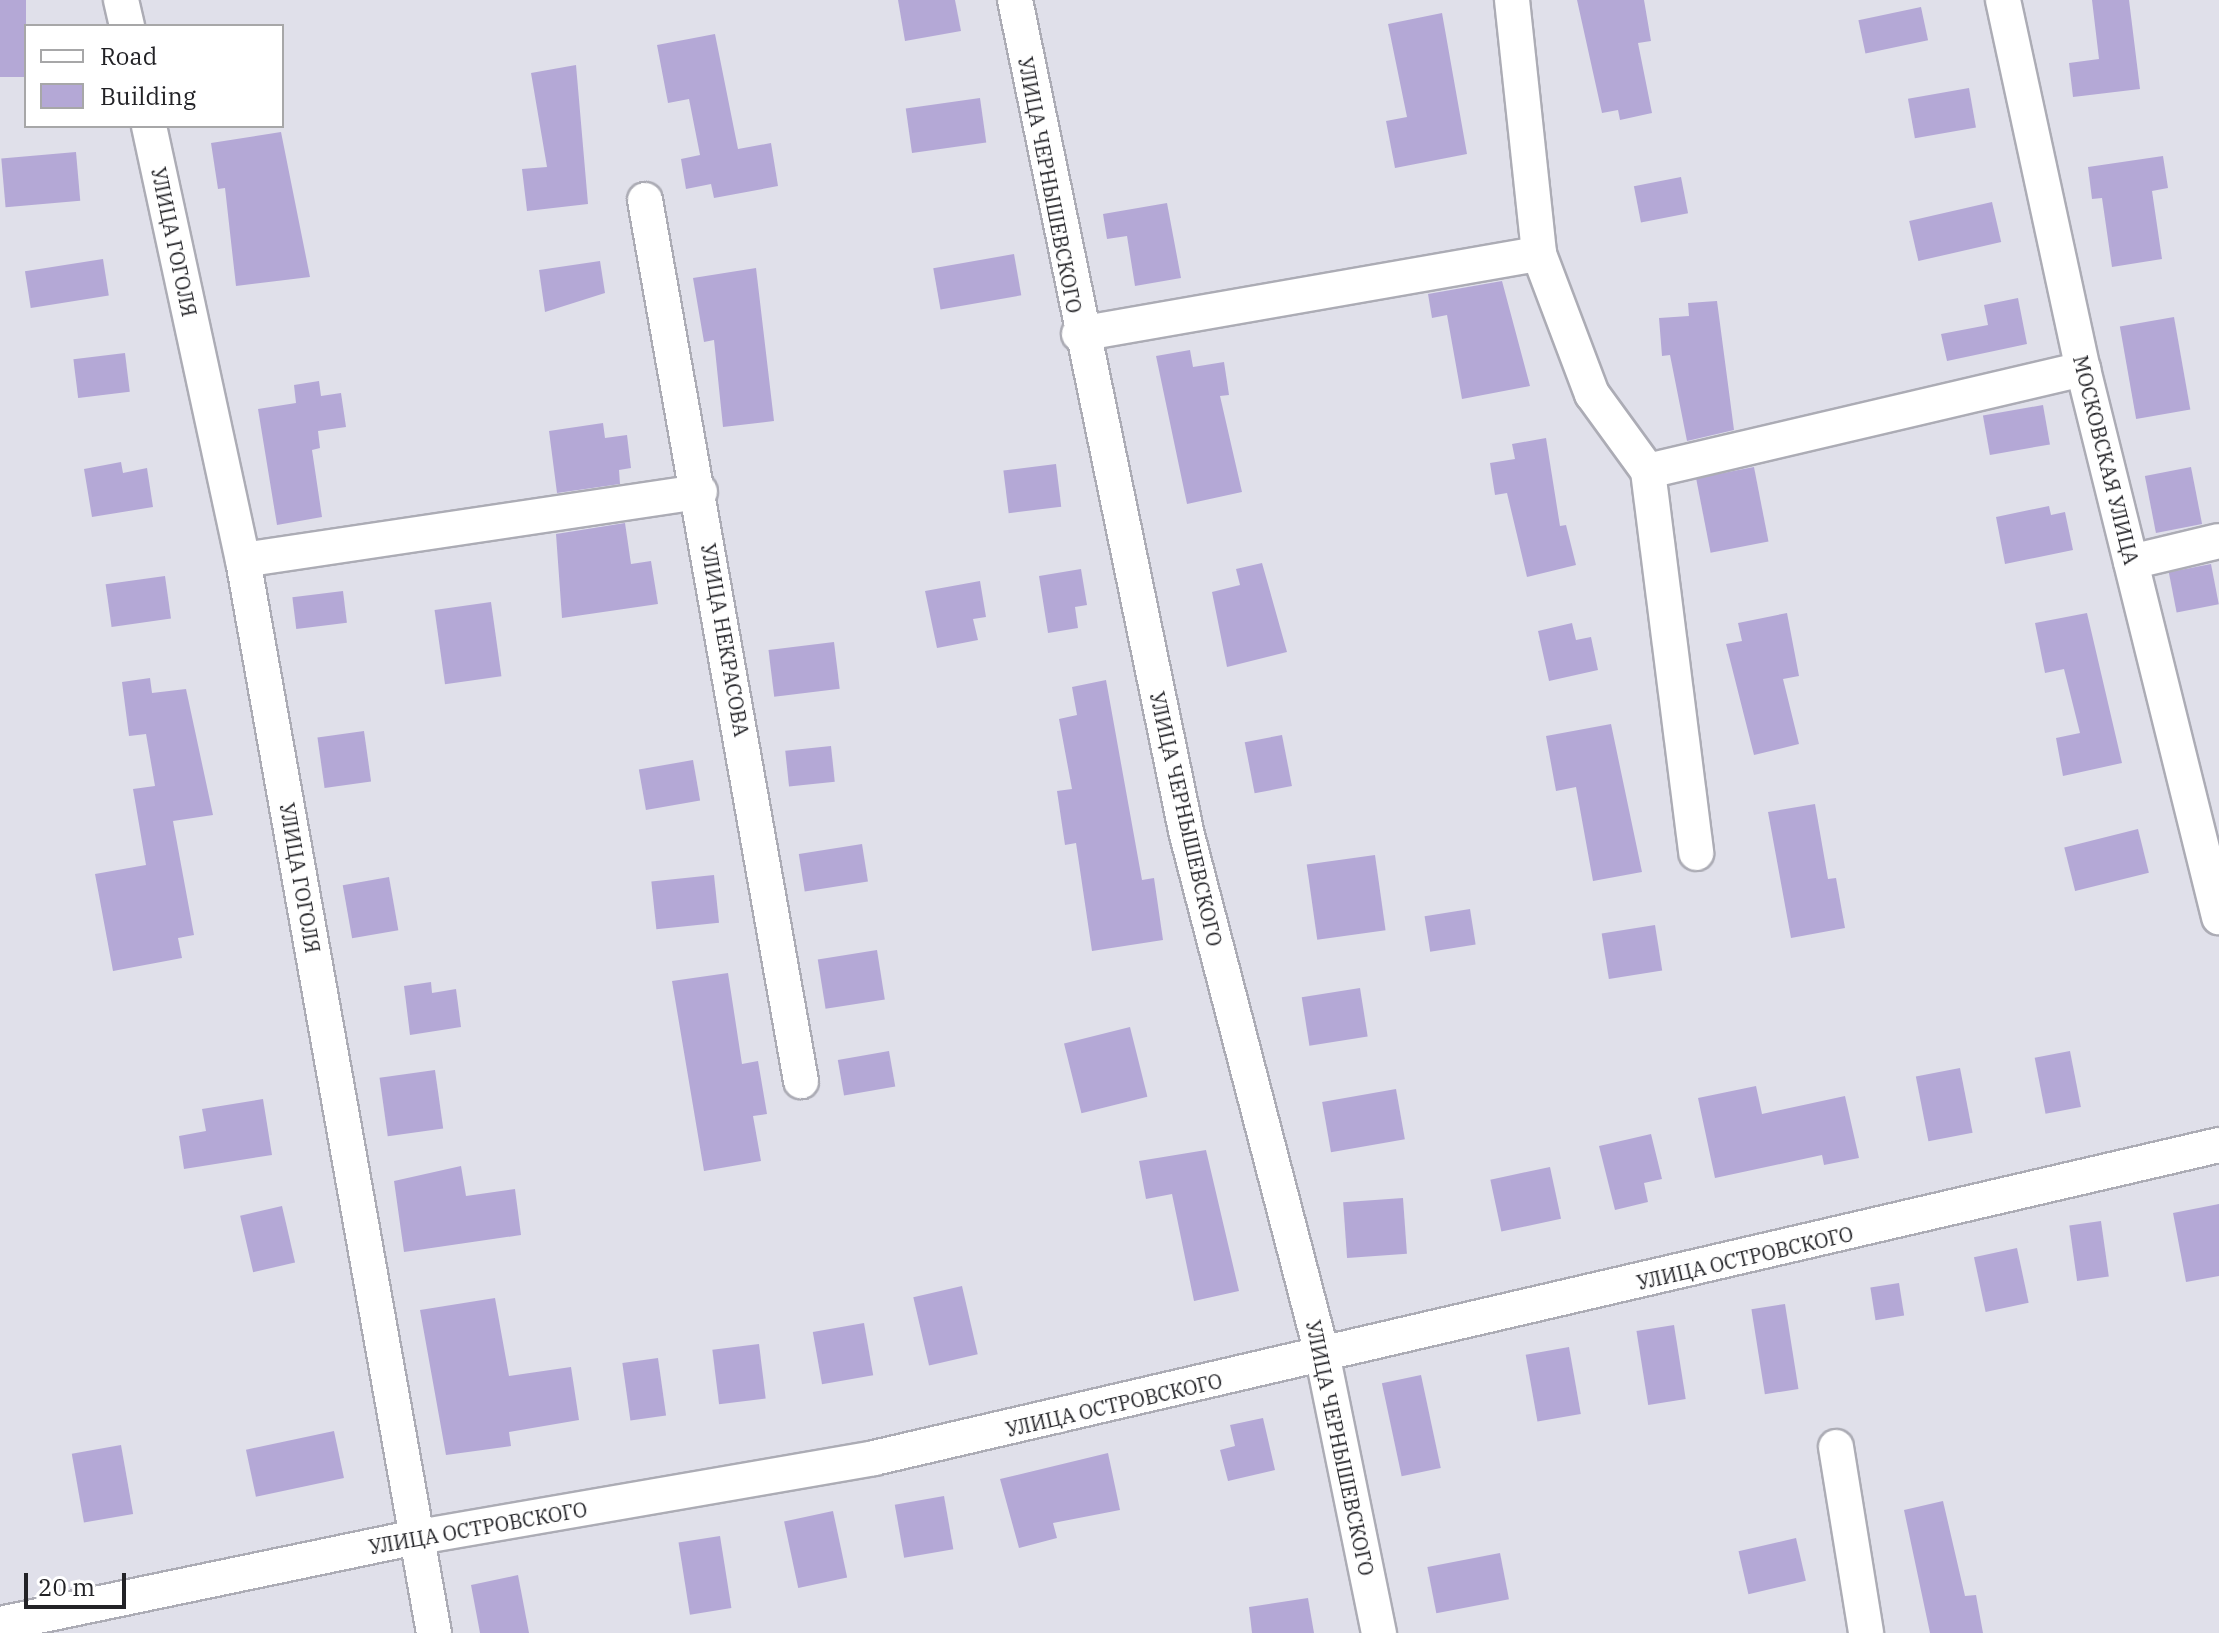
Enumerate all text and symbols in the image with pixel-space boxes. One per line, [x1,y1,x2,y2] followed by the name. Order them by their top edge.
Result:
[24,24,284,128] legend
[100,40,157,72] text: Road
[1013,55,1087,315] street label: УЛИЦА ЧЕРНЫШЕВСКОГО
[100,80,196,112] text: Building
[146,165,202,319] street label: УЛИЦА ГОГОЛЯ
[2068,353,2144,567] street label: МОСКОВСКАЯ УЛИЦА
[696,542,754,738] street label: УЛИЦА НЕКРАСОВА
[1145,689,1227,949] street label: УЛИЦА ЧЕРНЫШЕВСКОГО
[275,801,325,955] street label: УЛИЦА ГОГОЛЯ
[1634,1221,1856,1295] street label: УЛИЦА ОСТРОВСКОГО
[1301,1318,1379,1578] street label: УЛИЦА ЧЕРНЫШЕВСКОГО
[1003,1368,1225,1442] street label: УЛИЦА ОСТРОВСКОГО
[367,1497,589,1559] street label: УЛИЦА ОСТРОВСКОГО
[28,1557,130,1607] scale bar
[38,1571,95,1603] text: 20 m

